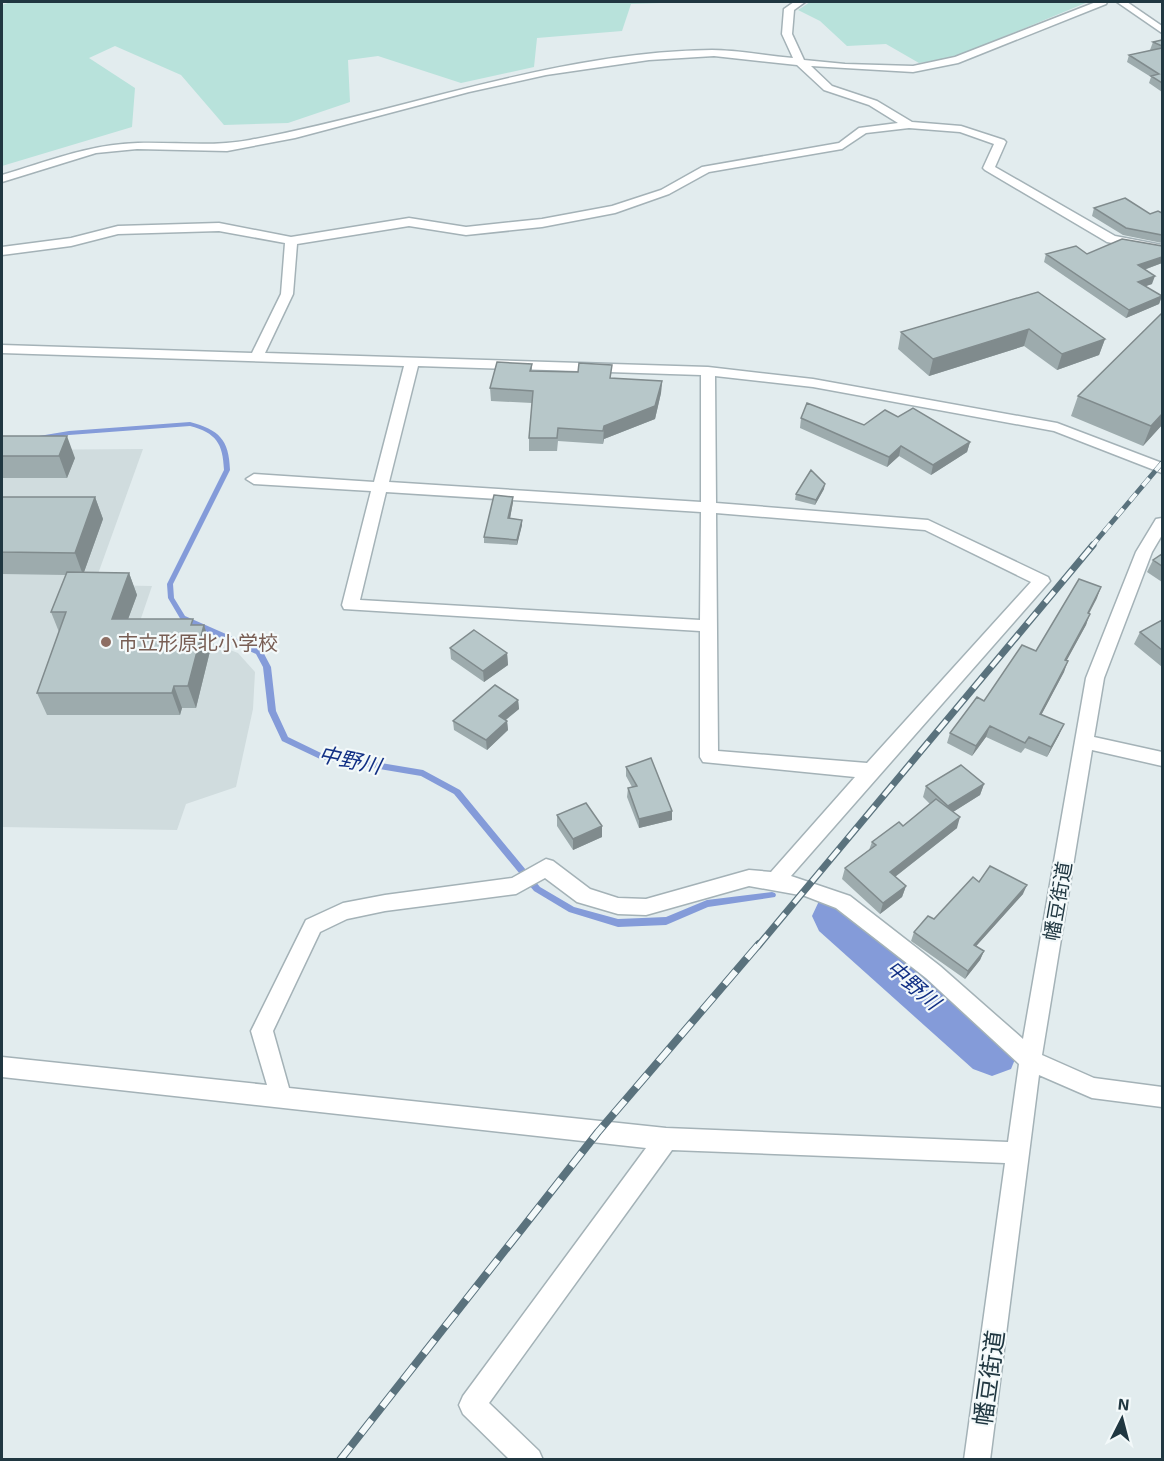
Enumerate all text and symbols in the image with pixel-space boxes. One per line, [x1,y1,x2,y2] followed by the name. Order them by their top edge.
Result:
[118,630,278,654] place label: 市立形原北小学校
[99,635,113,649] marker: 市立形原北小学校
[317,740,385,778] water label: 中野川
[1038,860,1076,942] street label: 幡豆街道
[882,954,947,1015] water label: 中野川
[967,1328,1009,1428] street label: 幡豆街道
[1092,1389,1152,1449] north arrow
[1117,1394,1130,1414] text: N

